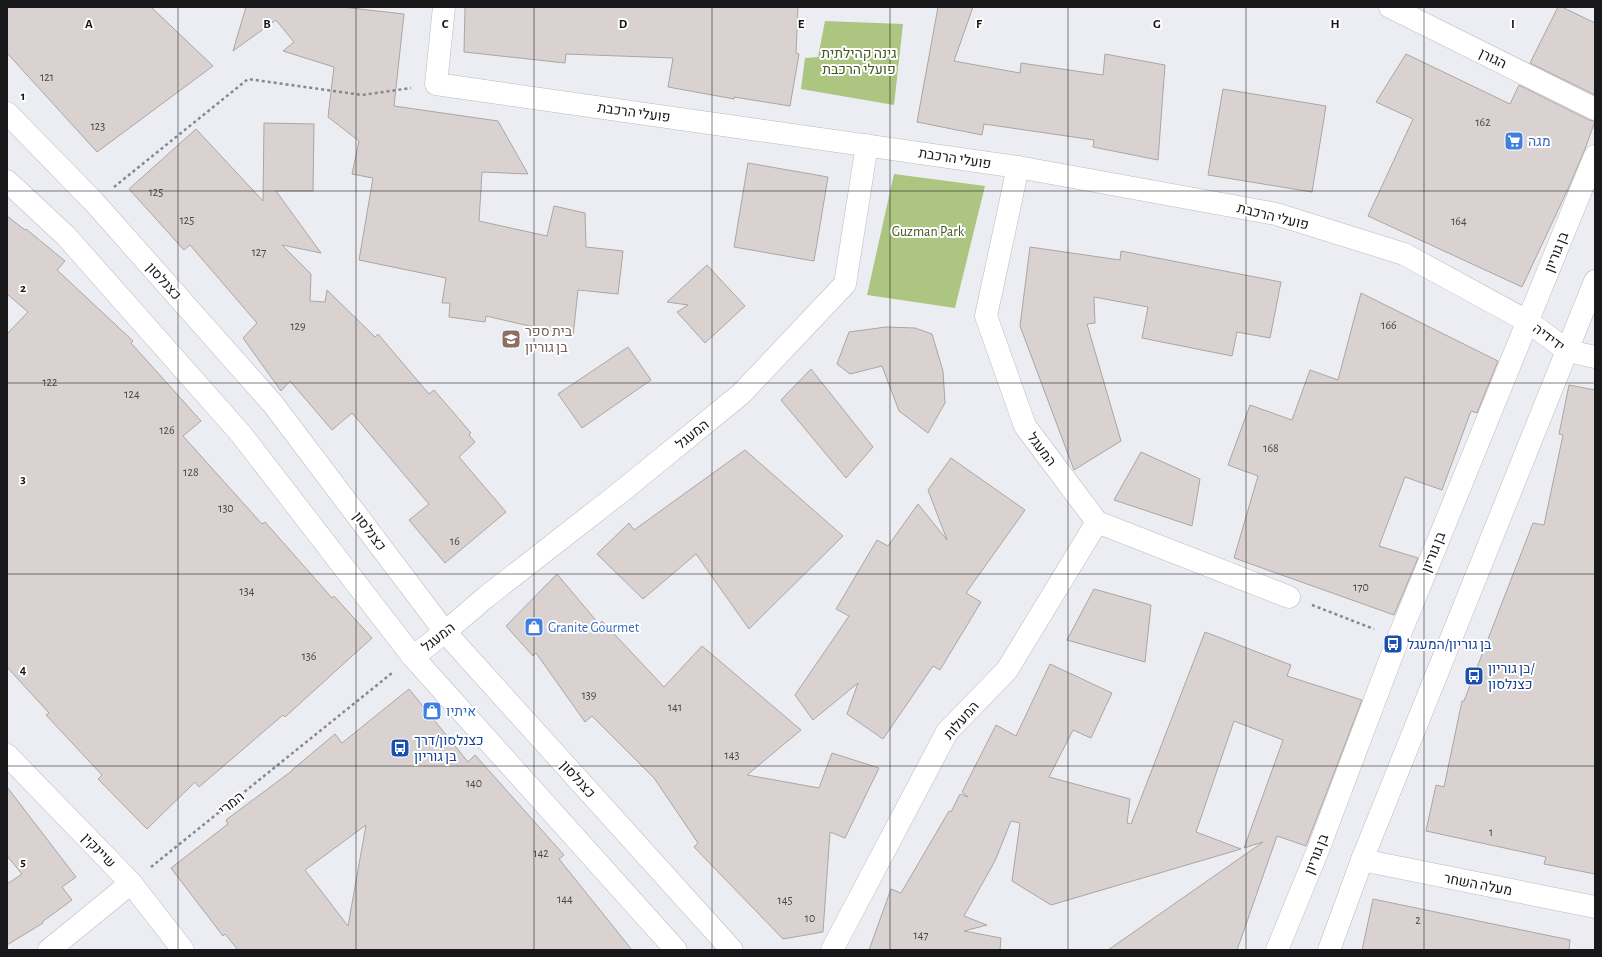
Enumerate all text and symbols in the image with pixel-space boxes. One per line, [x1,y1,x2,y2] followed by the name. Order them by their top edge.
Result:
[85,18,93,31] text: A
[263,18,271,31] text: B
[442,18,449,31] text: C
[619,18,628,31] text: D
[798,18,805,31] text: E
[976,18,983,31] text: F
[1153,18,1161,31] text: G
[1330,18,1340,31] text: H
[1511,18,1515,31] text: I
[1477,46,1509,71] street label: הגורן
[821,47,897,77] park label: גינה קהילתית פועלי הרכבת
[40,71,54,83] house number: 121
[21,90,25,103] text: 1
[597,101,671,125] street label: פועלי הרכבת
[1475,116,1491,128] house number: 162
[91,120,105,132] house number: 123
[1503,130,1525,152] supermarket icon: מגה
[1528,135,1551,149] place label: מגה
[917,146,992,172] street label: פועלי הרכבת
[149,186,163,198] house number: 125
[1235,201,1310,233] street label: פועלי הרכבת
[180,214,194,226] house number: 125
[1451,215,1467,227] house number: 164
[892,225,965,239] park label: Guzman Park
[1542,229,1572,275] street label: בן גוריון
[252,246,266,258] house number: 127
[143,260,183,303] street label: כצנלסון
[20,282,26,295] text: 2
[1381,319,1397,331] house number: 166
[290,320,306,332] house number: 129
[1530,322,1567,354] street label: ידידיה
[525,325,573,355] place label: בית ספר בן גוריון
[500,328,522,350] school or university icon: בית ספר בן גוריון
[42,376,58,388] house number: 122
[124,388,140,400] house number: 124
[674,417,712,452] street label: המעגל
[159,424,175,436] house number: 126
[1024,430,1058,469] street label: המעגל
[1263,442,1279,454] house number: 168
[183,466,199,478] house number: 128
[20,473,26,486] text: 3
[218,502,234,514] house number: 130
[350,510,388,554] street label: כצנלסון
[1419,529,1449,575] street label: בן גוריון
[450,535,460,547] house number: 16
[1353,581,1369,593] house number: 170
[240,585,255,597] house number: 134
[523,616,545,638] shop icon: Granite Gourmet
[419,621,458,655] street label: המעגל
[548,621,640,635] place label: Granite Gourmet
[1382,633,1404,655] bus stop icon: בן גוריון/המעגל
[1407,638,1492,652] place label: בן גוריון/המעגל
[302,650,317,662] house number: 136
[1488,662,1536,692] place label: בן גוריון/ כצנלסון
[20,664,27,677] text: 4
[1463,665,1485,687] bus stop icon: בן גוריון/ כצנלסון
[582,689,597,701] house number: 139
[942,699,982,742] street label: המעלות
[421,700,443,722] shop icon: איתיו
[668,701,682,713] house number: 141
[446,705,476,719] place label: איתיו
[414,734,484,764] place label: כצנלסון/דרך בן גוריון
[389,737,411,759] bus stop icon: כצנלסון/דרך בן גוריון
[725,749,739,761] house number: 143
[557,758,597,801] street label: כצנלסון
[466,777,482,789] house number: 140
[216,789,247,818] street label: המרי
[1489,826,1493,838] house number: 1
[79,831,118,871] street label: שיינקין
[1302,831,1332,877] street label: בן גוריון
[533,847,549,859] house number: 142
[20,856,26,869] text: 5
[1442,871,1513,898] street label: מעלה השחר
[557,893,573,905] house number: 144
[778,894,792,906] house number: 145
[805,912,815,924] house number: 10
[1415,914,1421,926] house number: 2
[914,929,928,941] house number: 147

